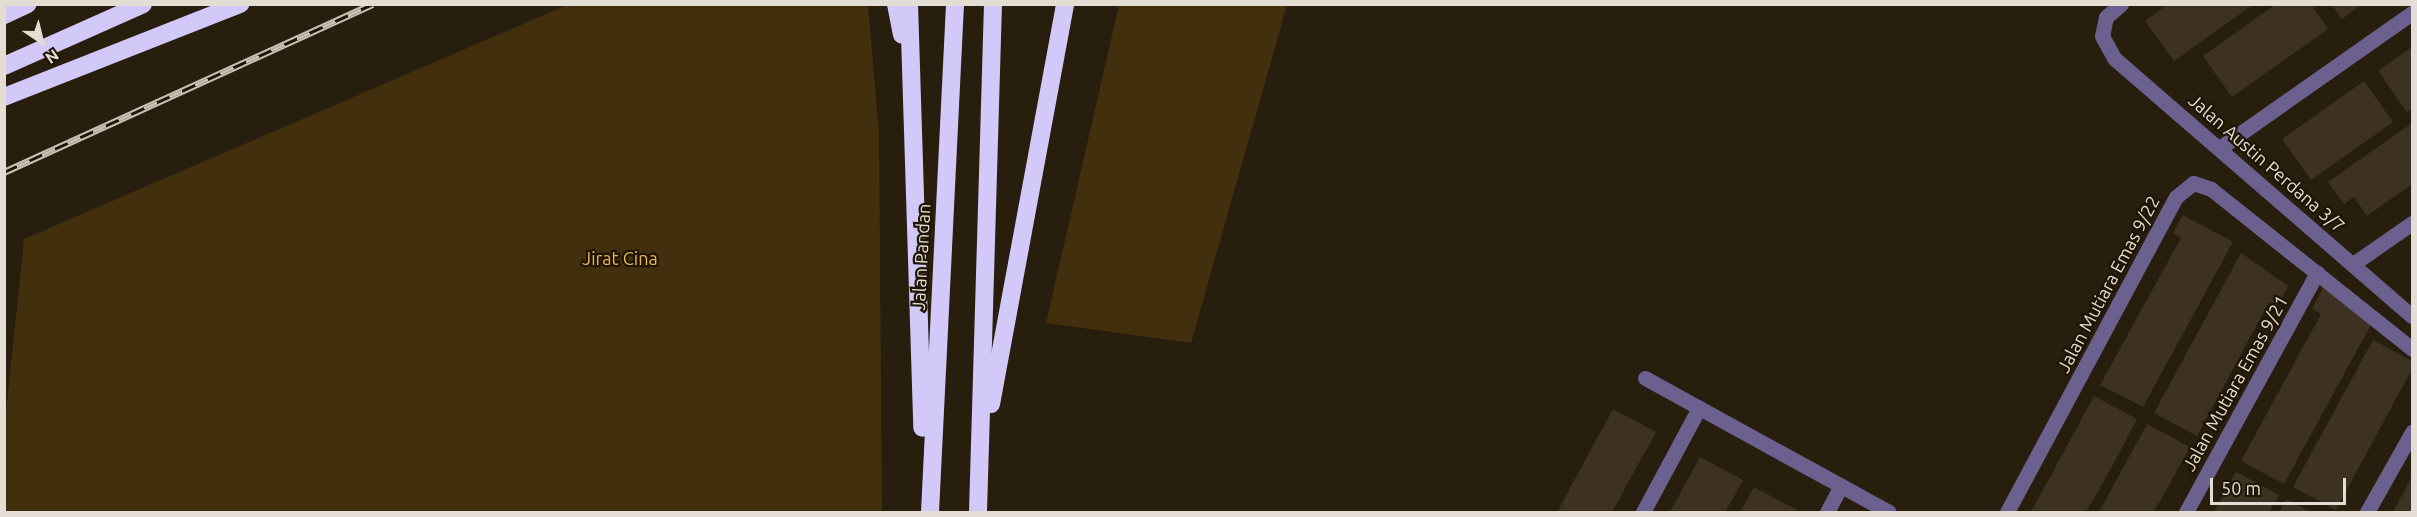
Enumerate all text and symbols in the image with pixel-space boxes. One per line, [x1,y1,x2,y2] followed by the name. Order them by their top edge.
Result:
[12,12,72,72] north arrow
[42,46,62,68] text: N
[2185,89,2349,237] street label: Jalan Austin Perdana 3/7
[2052,192,2164,376] street label: Jalan Mutiara Emas 9/22
[907,203,935,311] street label: Jalan Pandan
[582,247,658,269] park label: Jirat Cina
[2178,292,2292,474] street label: Jalan Mutiara Emas 9/21
[2213,466,2350,504] scale bar
[2221,478,2261,498] text: 50 m

